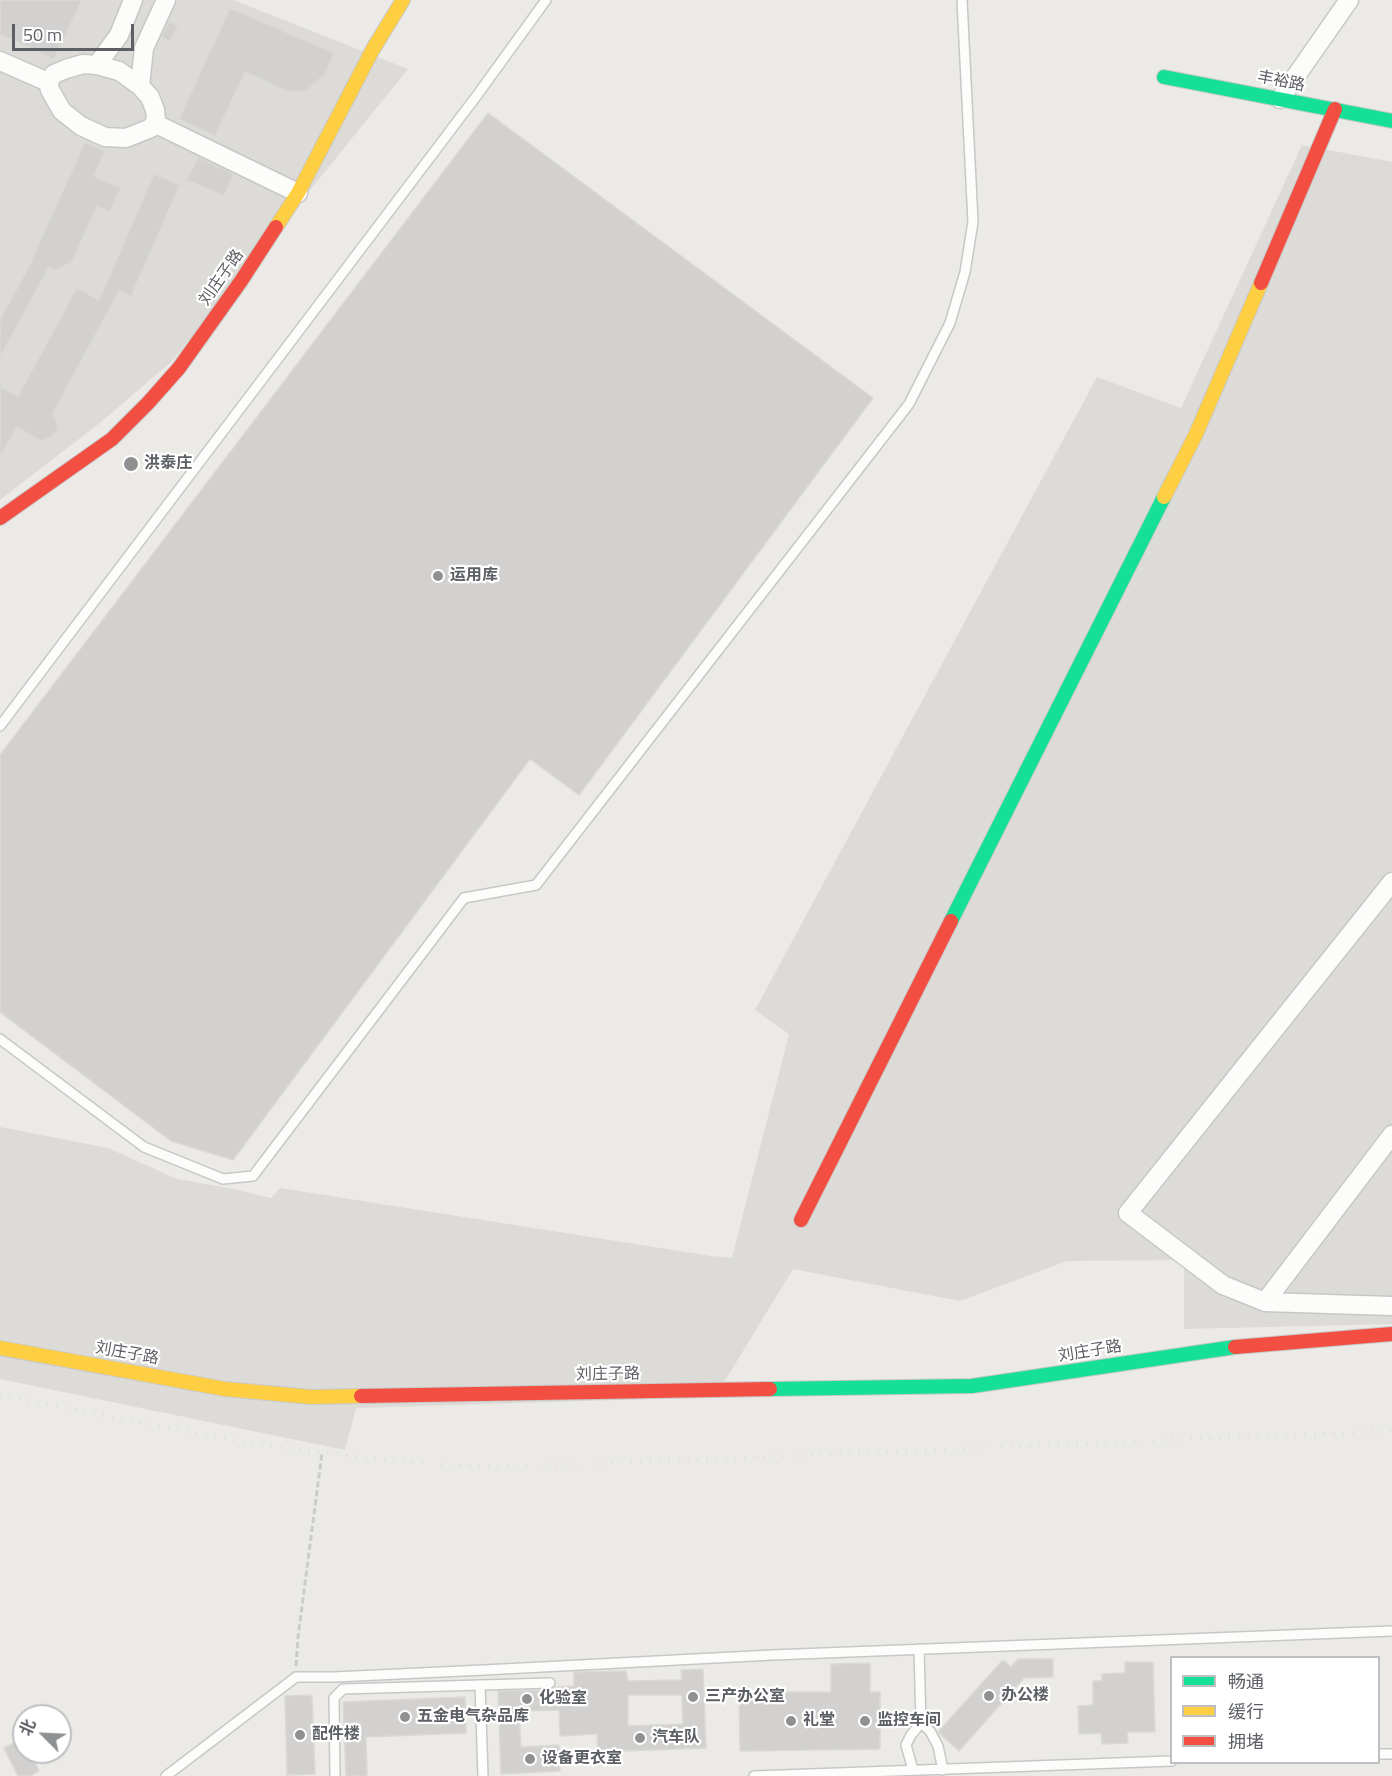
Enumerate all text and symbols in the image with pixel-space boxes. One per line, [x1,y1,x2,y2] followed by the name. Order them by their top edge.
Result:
[15,12,136,50] scale bar
[23,21,62,48] text: 50 m
[1256,68,1306,96] street label: 丰裕路
[196,246,248,310] street label: 刘庄子路
[144,454,192,474] place label: 洪泰庄
[122,455,140,473] marker: 洪泰庄
[450,566,498,586] place label: 运用库
[431,569,445,583] marker: 运用库
[1057,1338,1123,1366] street label: 刘庄子路
[94,1339,160,1369] street label: 刘庄子路
[576,1365,640,1385] street label: 刘庄子路
[1170,1656,1380,1764] legend
[1228,1668,1264,1695] text: 畅通
[1001,1686,1049,1706] place label: 办公楼
[705,1687,785,1707] place label: 三产办公室
[539,1689,587,1709] place label: 化验室
[982,1689,996,1703] marker: 办公楼
[686,1690,700,1704] marker: 三产办公室
[520,1692,534,1706] marker: 化验室
[1228,1698,1264,1725] text: 缓行
[12,1704,72,1764] north arrow
[417,1707,529,1727] place label: 五金电气杂品库
[398,1710,412,1724] marker: 五金电气杂品库
[803,1711,835,1731] place label: 礼堂
[877,1711,941,1731] place label: 监控车间
[784,1714,798,1728] marker: 礼堂
[858,1714,872,1728] marker: 监控车间
[13,1715,42,1740] text: 北
[312,1725,360,1745] place label: 配件楼
[293,1728,307,1742] marker: 配件楼
[652,1728,700,1748] place label: 汽车队
[1228,1728,1264,1755] text: 拥堵
[633,1731,647,1745] marker: 汽车队
[542,1749,622,1769] place label: 设备更衣室
[523,1752,537,1766] marker: 设备更衣室

